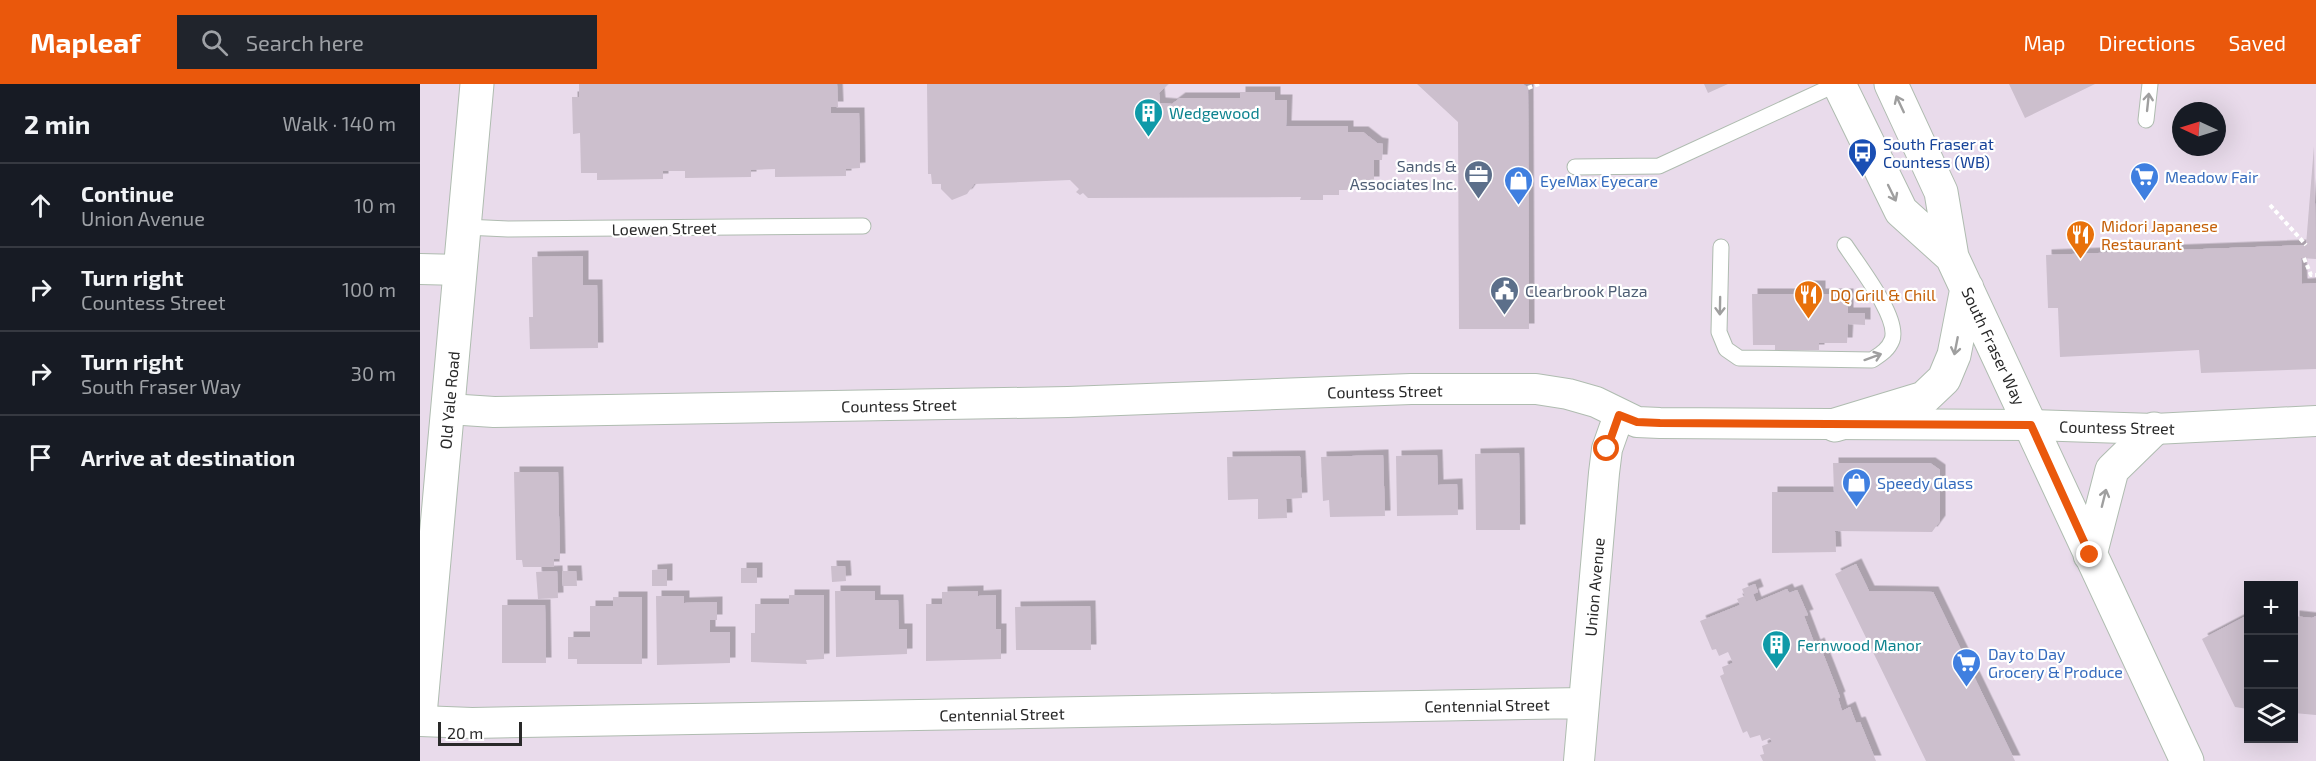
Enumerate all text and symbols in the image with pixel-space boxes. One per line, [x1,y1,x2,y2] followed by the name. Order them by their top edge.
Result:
[177,15,597,69] search box
[30,25,141,59] text: Mapleaf
[198,26,231,59] icon: search
[246,29,364,55] text: Search here
[2023,30,2066,55] text: Map
[2099,30,2195,55] text: Directions
[2228,30,2286,55] text: Saved
[2143,93,2154,113] one-way arrow
[1893,95,1905,113] one-way arrow
[1132,96,1164,138] building icon: Wedgewood
[2172,102,2226,156] north arrow
[1169,103,1260,122] place label: Wedgewood
[24,108,90,139] text: 2 min
[282,111,396,135] text: Walk · 140 m
[1883,134,1994,171] place label: South Fraser at Countess (WB)
[1846,136,1878,178] bus stop icon: South Fraser at Countess (WB)
[1350,156,1457,193] place label: Sands & Associates Inc.
[1462,158,1494,200] office icon: Sands & Associates Inc.
[2128,160,2160,202] supermarket icon: Meadow Fair
[1503,164,1535,206] shop icon: EyeMax Eyecare
[2165,167,2259,186] place label: Meadow Fair
[1540,171,1658,190] place label: EyeMax Eyecare
[81,180,174,206] text: Continue
[1887,184,1899,202] one-way arrow
[24,189,57,222] icon: ahead
[354,193,396,217] text: 10 m
[81,206,205,230] text: Union Avenue
[2101,216,2218,253] place label: Midori Japanese Restaurant
[611,218,717,238] street label: Loewen Street
[2064,218,2096,260] restaurant icon: Midori Japanese Restaurant
[81,264,183,290] text: Turn right
[24,273,57,306] icon: right
[1488,274,1520,316] public building icon: Clearbrook Plaza
[342,277,396,301] text: 100 m
[1793,278,1825,320] restaurant icon: DQ Grill & Chill
[1525,281,1648,300] place label: Clearbrook Plaza
[1958,284,2030,409] street label: South Fraser Way
[1830,285,1936,305] place label: DQ Grill & Chill
[81,290,226,314] text: Countess Street
[1714,295,1726,315] one-way arrow
[1949,336,1961,355] one-way arrow
[81,348,183,374] text: Turn right
[435,350,463,450] street label: Old Yale Road
[1863,351,1881,362] one-way arrow
[24,357,57,390] icon: right
[351,361,396,385] text: 30 m
[81,374,241,398] text: South Fraser Way
[1327,380,1443,402] street label: Countess Street
[841,394,957,416] street label: Countess Street
[2059,416,2175,438] street label: Countess Street
[1593,435,1619,461] route start
[24,441,57,474] icon: arrive
[81,444,295,470] text: Arrive at destination
[1840,466,1872,508] shop icon: Speedy Glass
[1877,473,1973,492] place label: Speedy Glass
[2099,489,2111,508] one-way arrow
[1580,537,1608,637] street label: Union Avenue
[2076,541,2102,567] route end
[2244,581,2298,743] map controls
[2244,581,2298,635] button: +
[1760,628,1792,670] building icon: Fernwood Manor
[1797,635,1922,654] place label: Fernwood Manor
[2244,635,2298,689] button: −
[1988,644,2123,681] place label: Day to Day Grocery & Produce
[1951,646,1983,688] supermarket icon: Day to Day Grocery & Produce
[2244,689,2298,743] button: layers
[1424,694,1550,716] street label: Centennial Street
[939,703,1065,725] street label: Centennial Street
[438,719,522,746] scale bar
[447,723,483,742] text: 20 m

